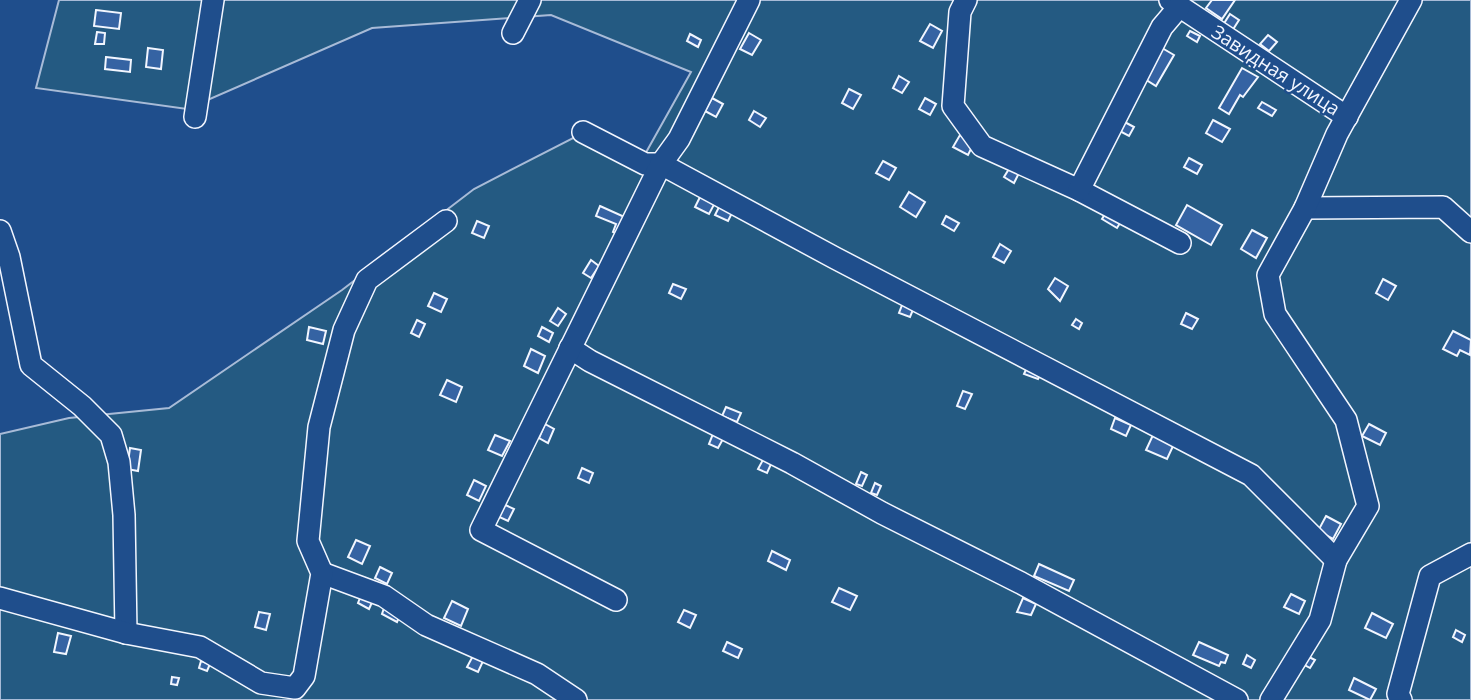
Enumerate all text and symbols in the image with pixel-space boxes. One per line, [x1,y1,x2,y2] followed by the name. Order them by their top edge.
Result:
[1207,19,1345,121] street label: Завидная улица

